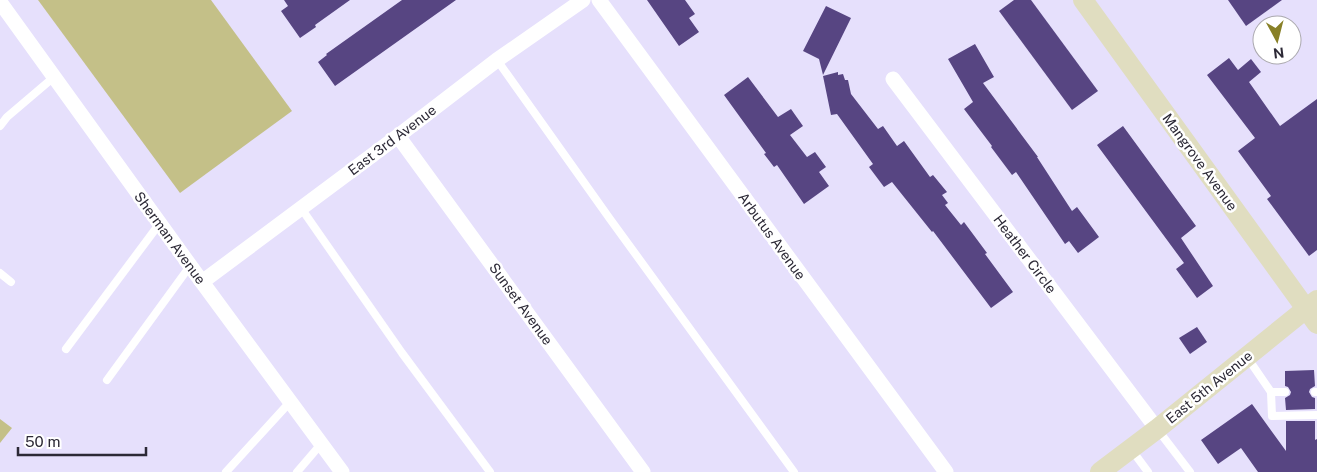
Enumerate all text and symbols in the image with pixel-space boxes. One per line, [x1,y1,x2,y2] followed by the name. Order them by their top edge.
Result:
[1252,15,1302,65] north arrow
[1272,44,1285,62] text: N
[345,102,439,178] street label: East 3rd Avenue
[1159,110,1241,214] street label: Mangrove Avenue
[131,189,209,287] street label: Sherman Avenue
[735,189,809,283] street label: Arbutus Avenue
[990,212,1060,296] street label: Heather Circle
[486,260,556,348] street label: Sunset Avenue
[1163,347,1255,427] street label: East 5th Avenue
[18,424,145,456] scale bar
[25,433,60,450] text: 50 m

